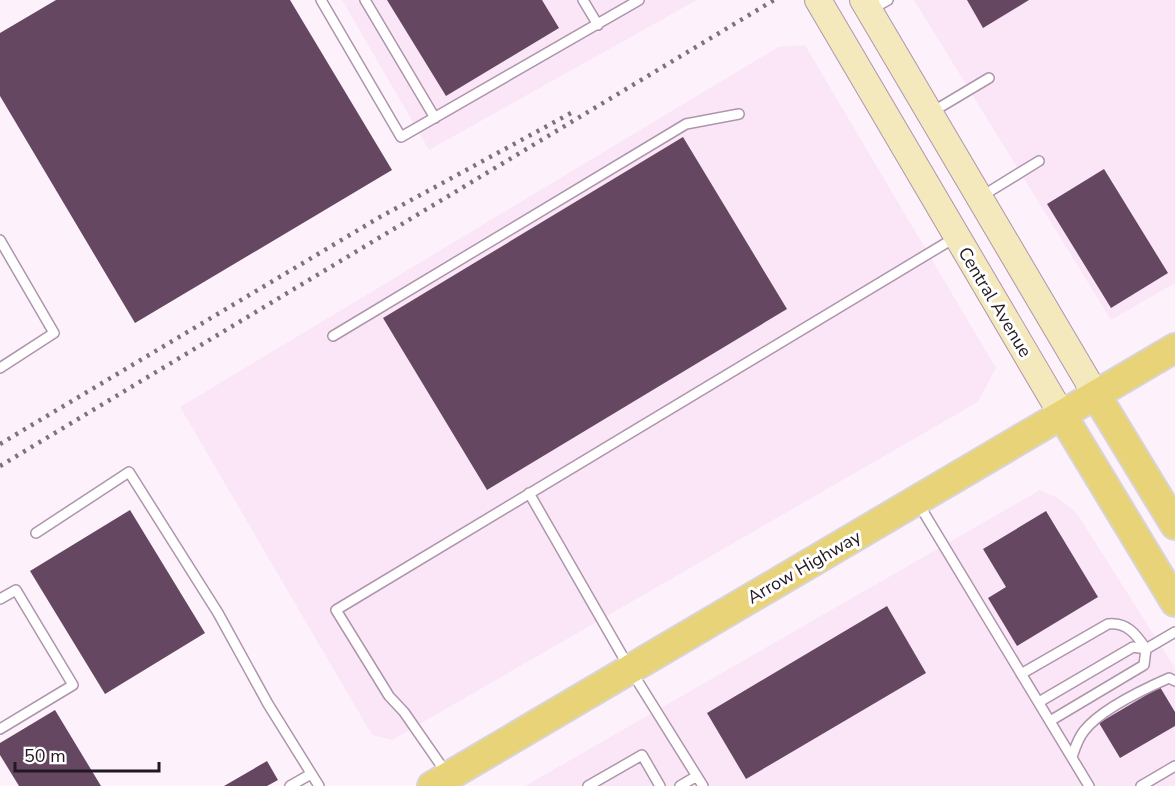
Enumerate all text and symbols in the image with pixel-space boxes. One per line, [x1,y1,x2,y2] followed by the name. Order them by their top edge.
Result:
[953,242,1037,362] street label: Central Avenue
[743,524,866,609] street label: Arrow Highway
[15,735,159,773] scale bar
[24,744,66,768] text: 50 m

